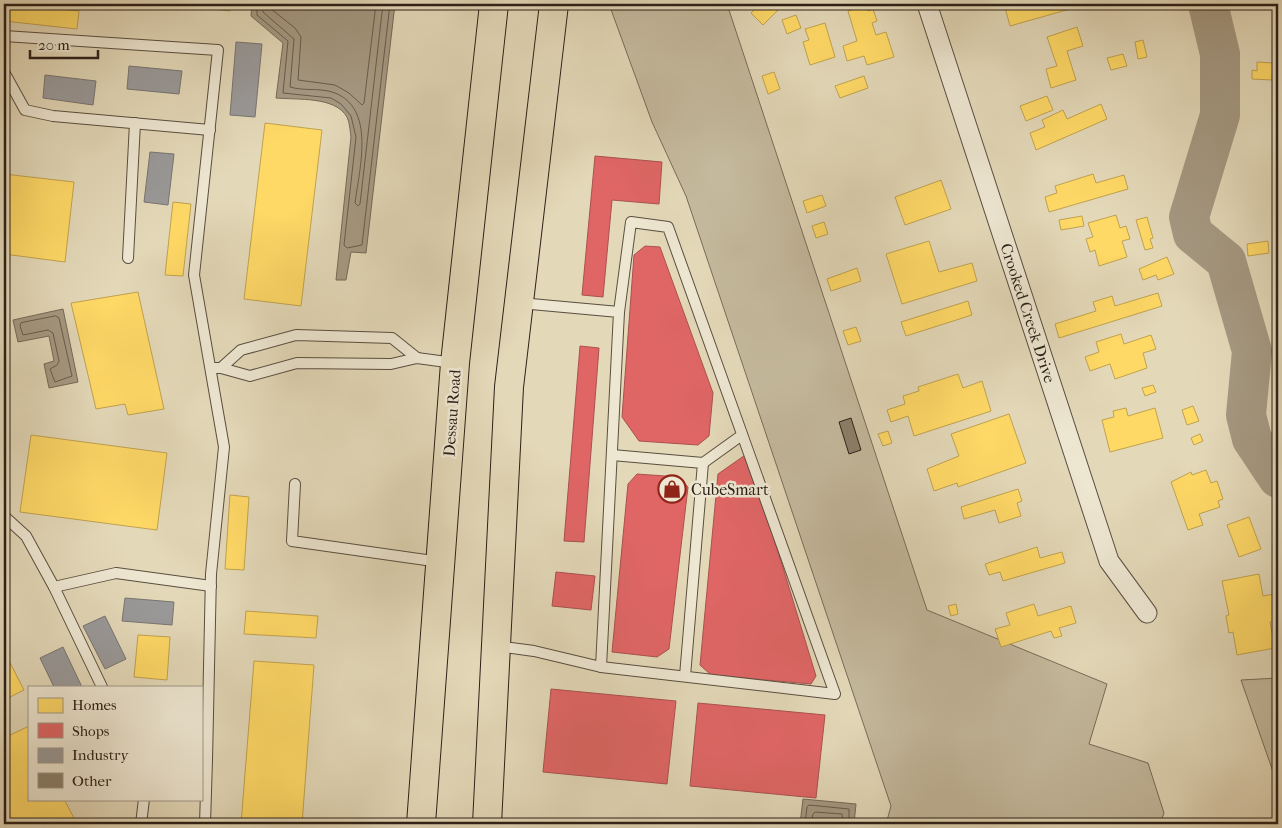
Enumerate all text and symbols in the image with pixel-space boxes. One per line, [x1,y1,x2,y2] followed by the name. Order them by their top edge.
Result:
[30,28,98,60] scale bar
[38,36,70,54] text: 20 m
[996,241,1060,385] street label: Crooked Creek Drive
[439,368,465,457] street label: Dessau Road
[657,474,687,504] shop icon: CubeSmart
[691,480,769,499] place label: CubeSmart
[28,686,202,800] legend
[72,696,117,714] text: Homes
[72,722,110,740] text: Shops
[72,746,129,764] text: Industry
[72,772,112,790] text: Other

